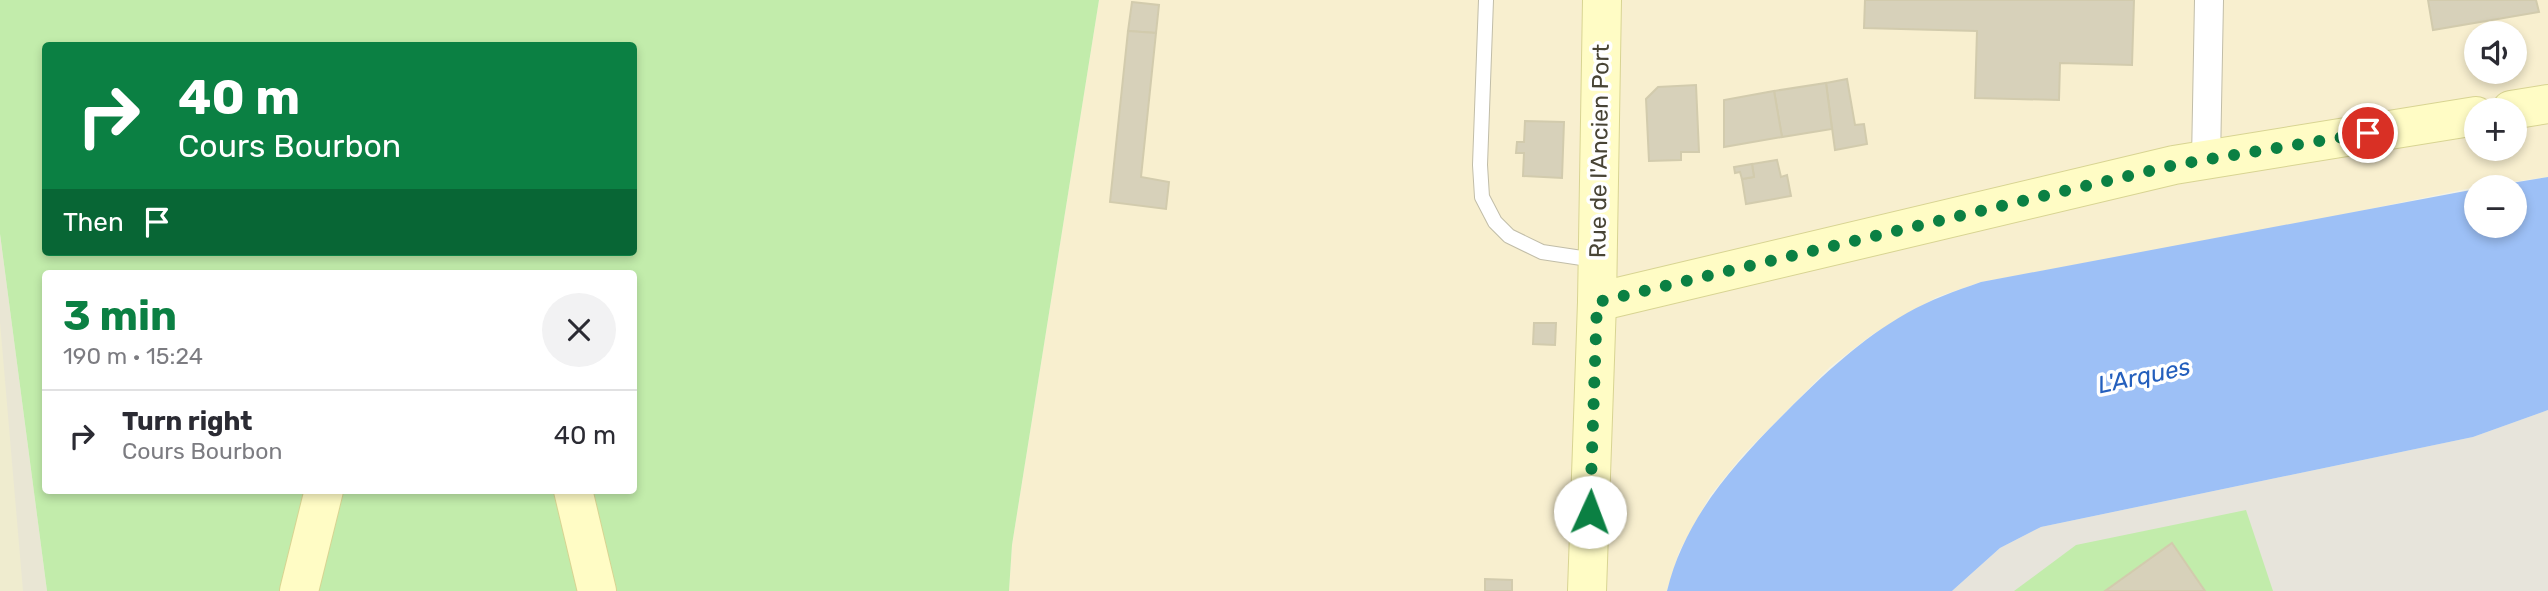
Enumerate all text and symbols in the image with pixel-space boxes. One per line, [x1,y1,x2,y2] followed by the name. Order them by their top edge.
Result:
[2464,21,2527,238] map controls
[2464,21,2527,84] button: sound
[1583,44,1615,258] street label: Rue de l'Ancien Port
[178,68,300,126] text: 40 m
[63,70,154,161] icon: right
[2464,98,2527,161] button: +
[2338,103,2398,163] pin
[2349,114,2387,152] icon: arrive
[178,127,401,165] text: Cours Bourbon
[2464,175,2527,238] button: −
[138,203,176,241] icon: arrive
[63,207,124,238] text: Then
[63,291,177,341] text: 3 min
[542,293,616,367] button: close
[63,342,203,370] text: 190 m · 15:24
[2095,353,2193,399] water label: L'Arques
[122,406,252,437] text: Turn right
[63,417,101,455] icon: right
[554,420,616,451] text: 40 m
[122,437,282,465] text: Cours Bourbon
[1553,475,1627,549] position arrow

